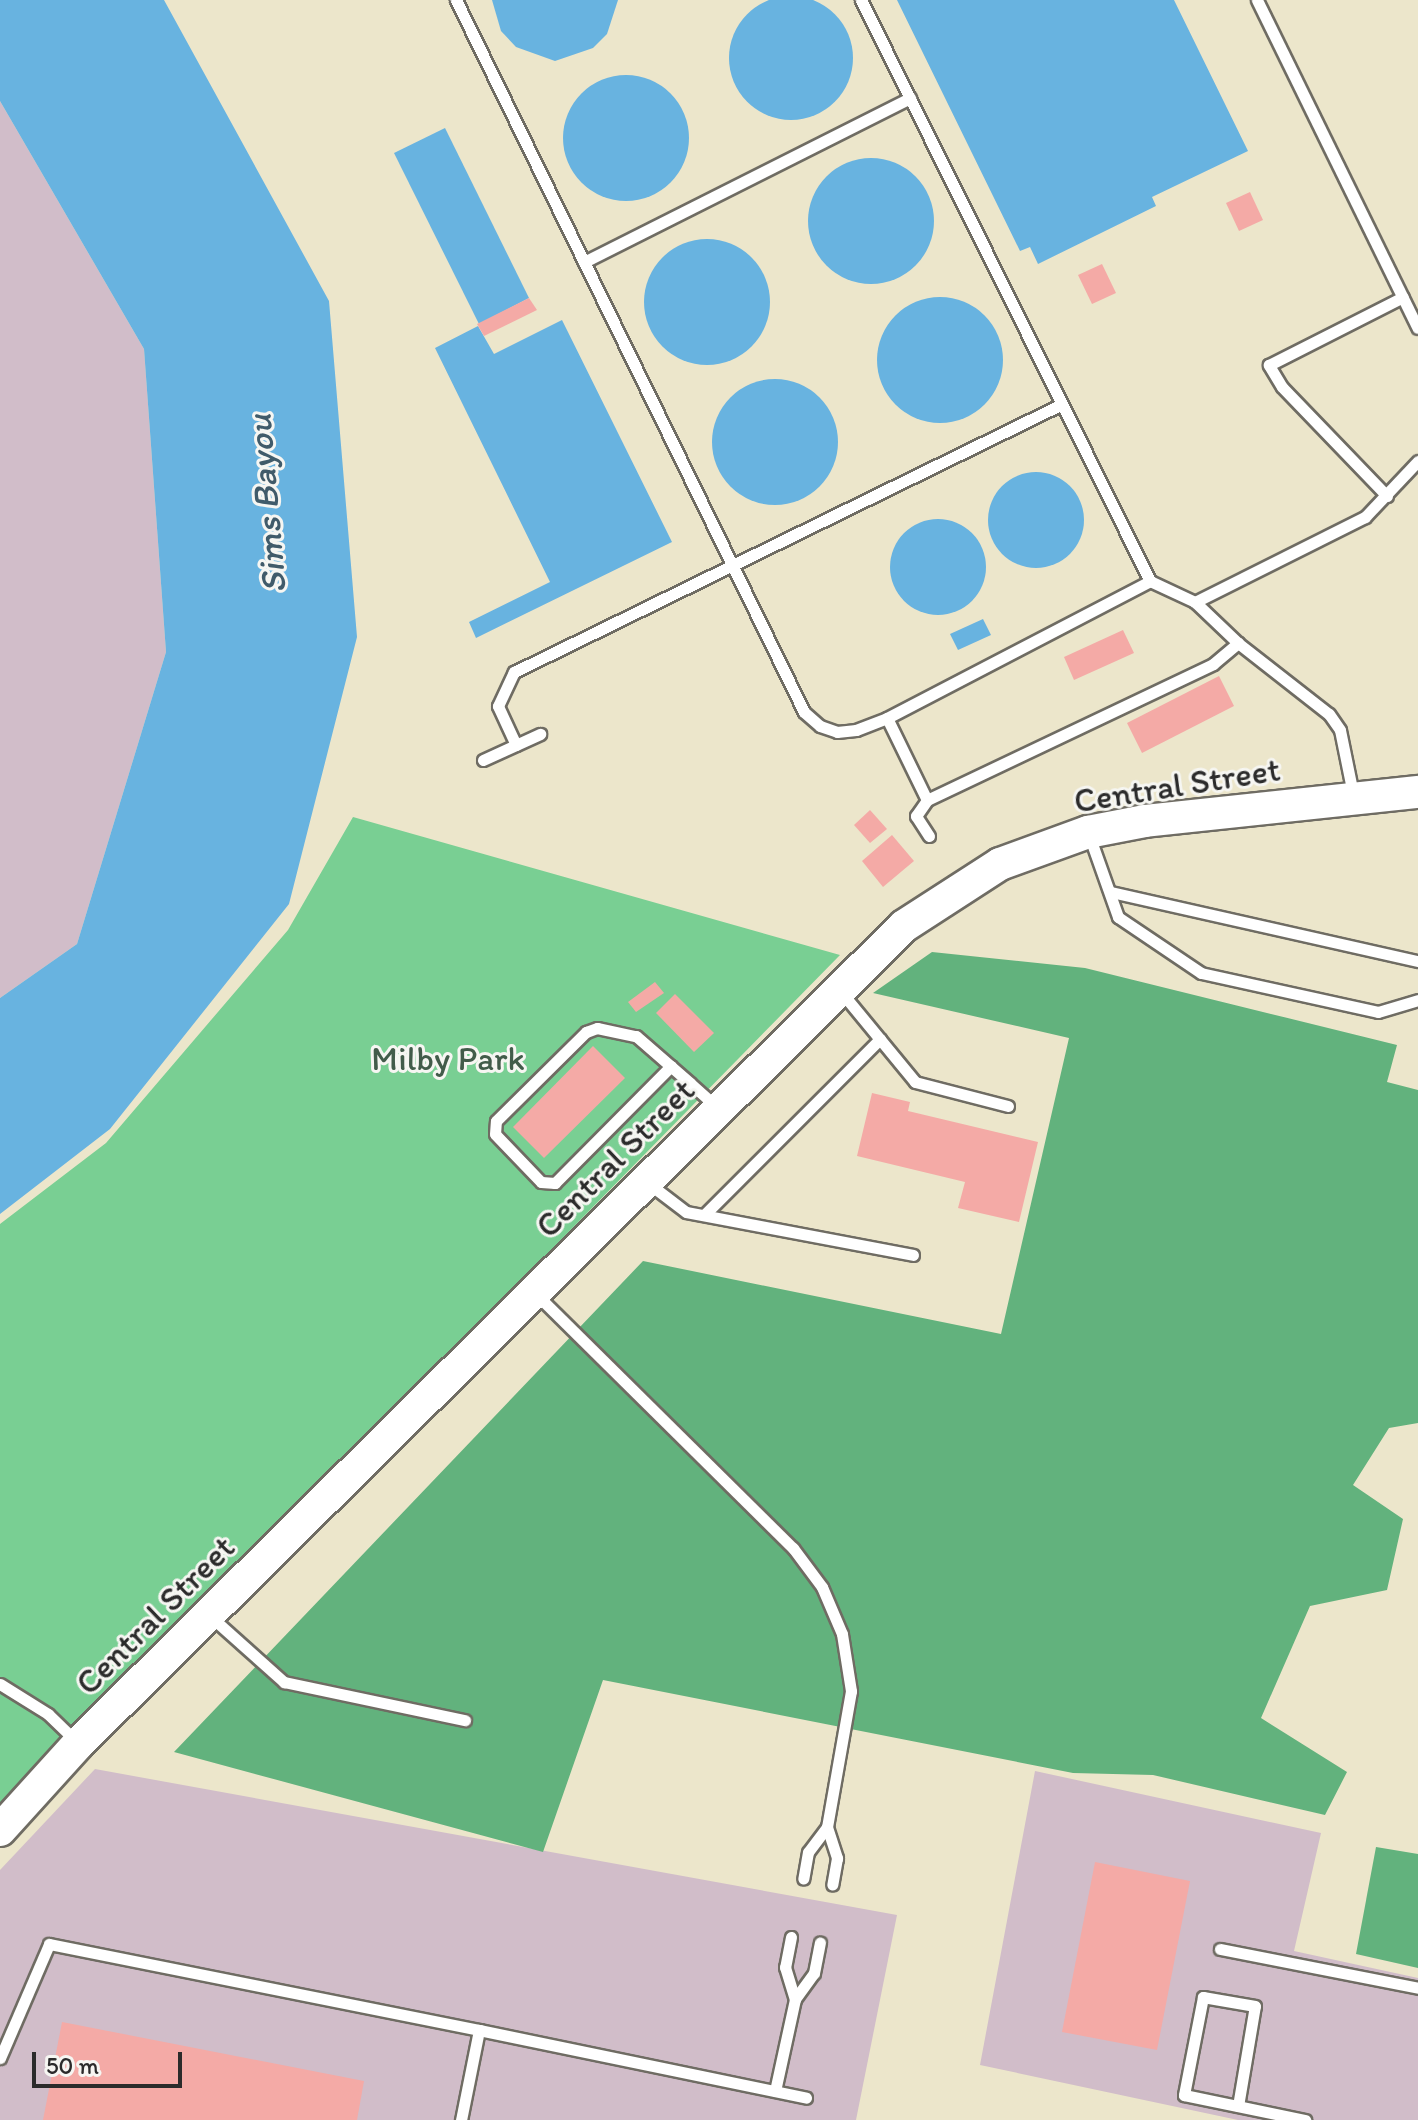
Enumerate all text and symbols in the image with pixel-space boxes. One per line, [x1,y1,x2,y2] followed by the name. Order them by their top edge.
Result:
[237,412,295,596] water label: Sims Bayou
[1071,749,1283,821] street label: Central Street
[371,1039,525,1079] park label: Milby Park
[527,1070,703,1246] street label: Central Street
[67,1527,243,1703] street label: Central Street
[36,2036,186,2086] scale bar
[46,2051,99,2080] text: 50 m

